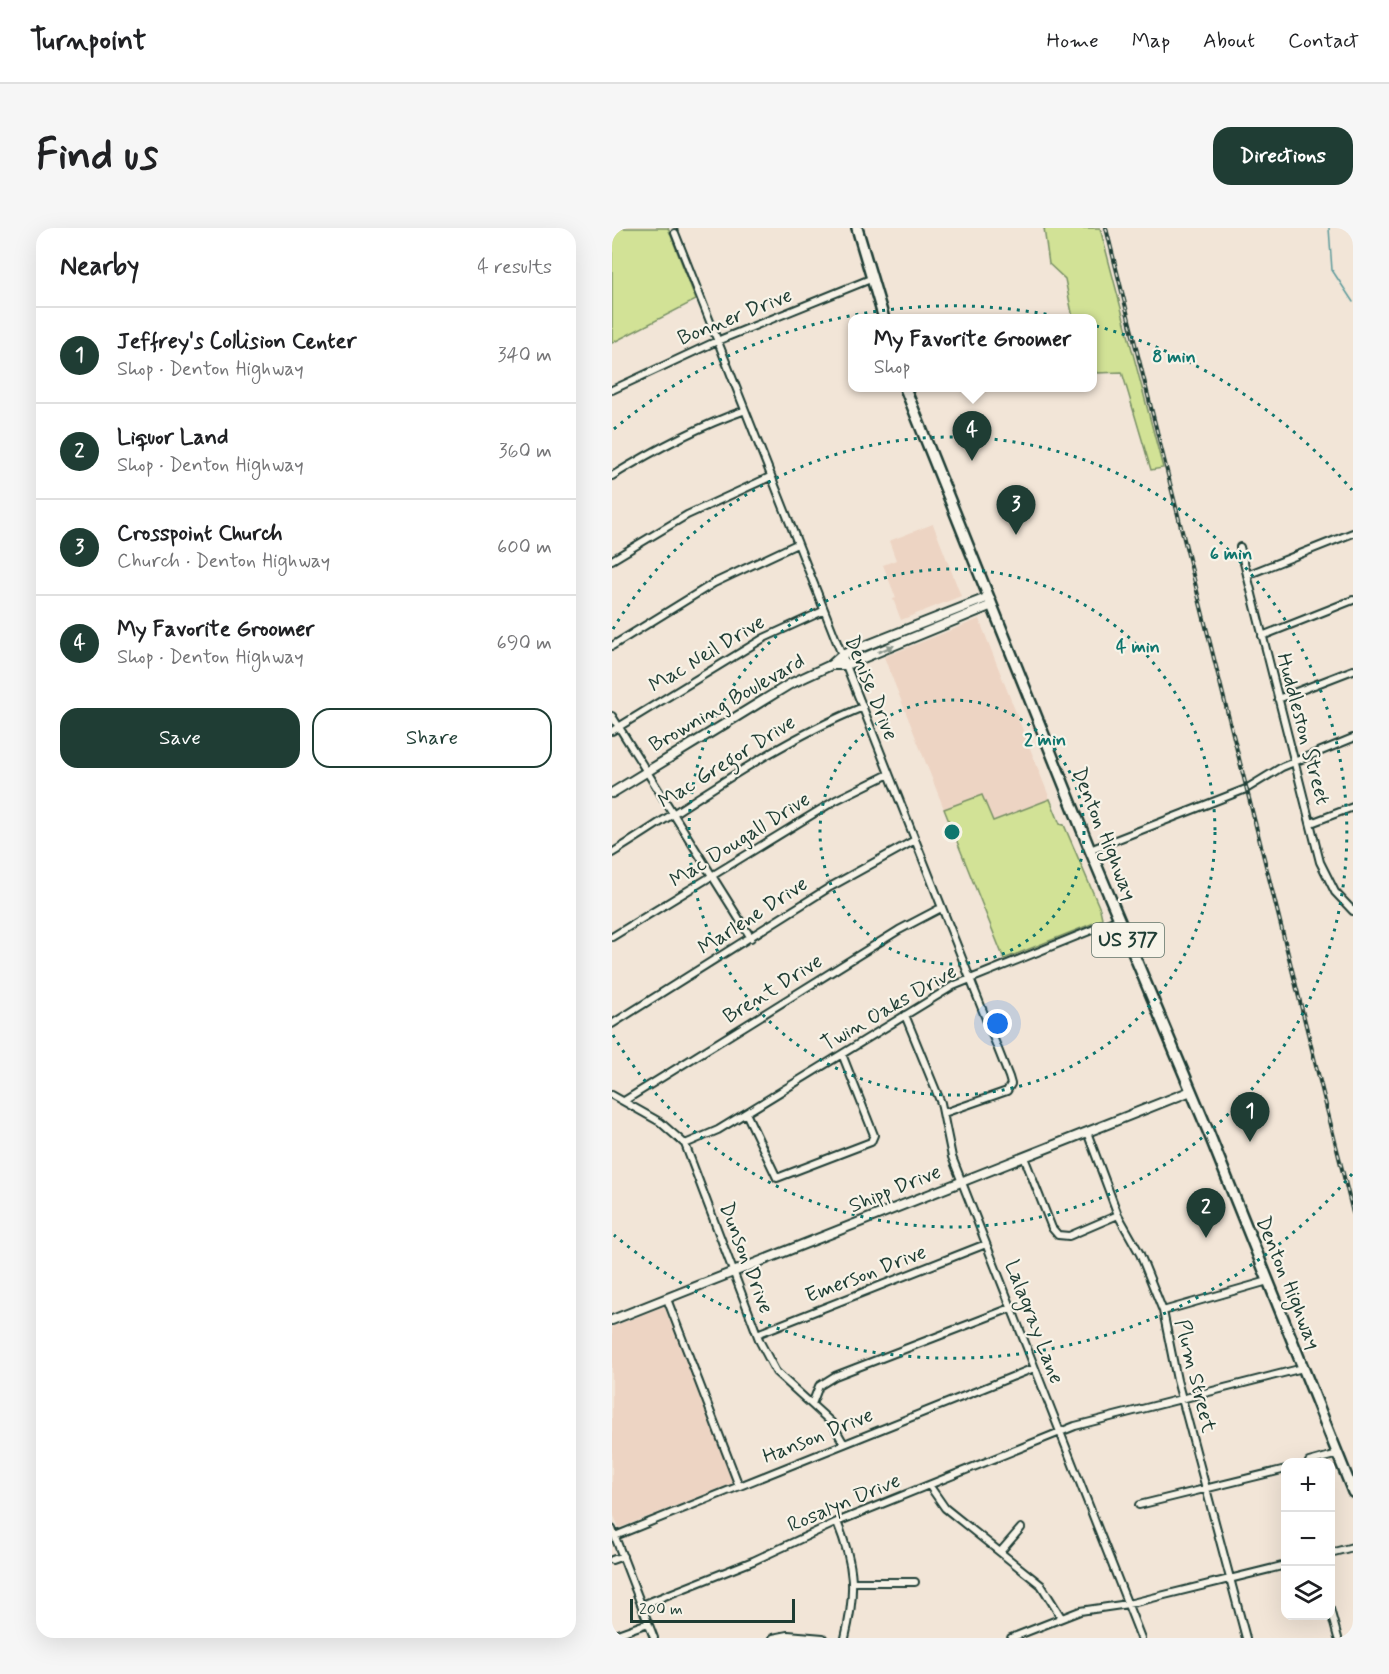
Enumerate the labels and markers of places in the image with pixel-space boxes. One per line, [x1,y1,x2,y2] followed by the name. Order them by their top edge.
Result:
[952,412,992,461] pin: 4
[996,486,1036,535] pin: 3
[942,822,962,842] centre of rings
[1230,1092,1270,1142] pin: 1
[1186,1188,1226,1238] pin: 2

